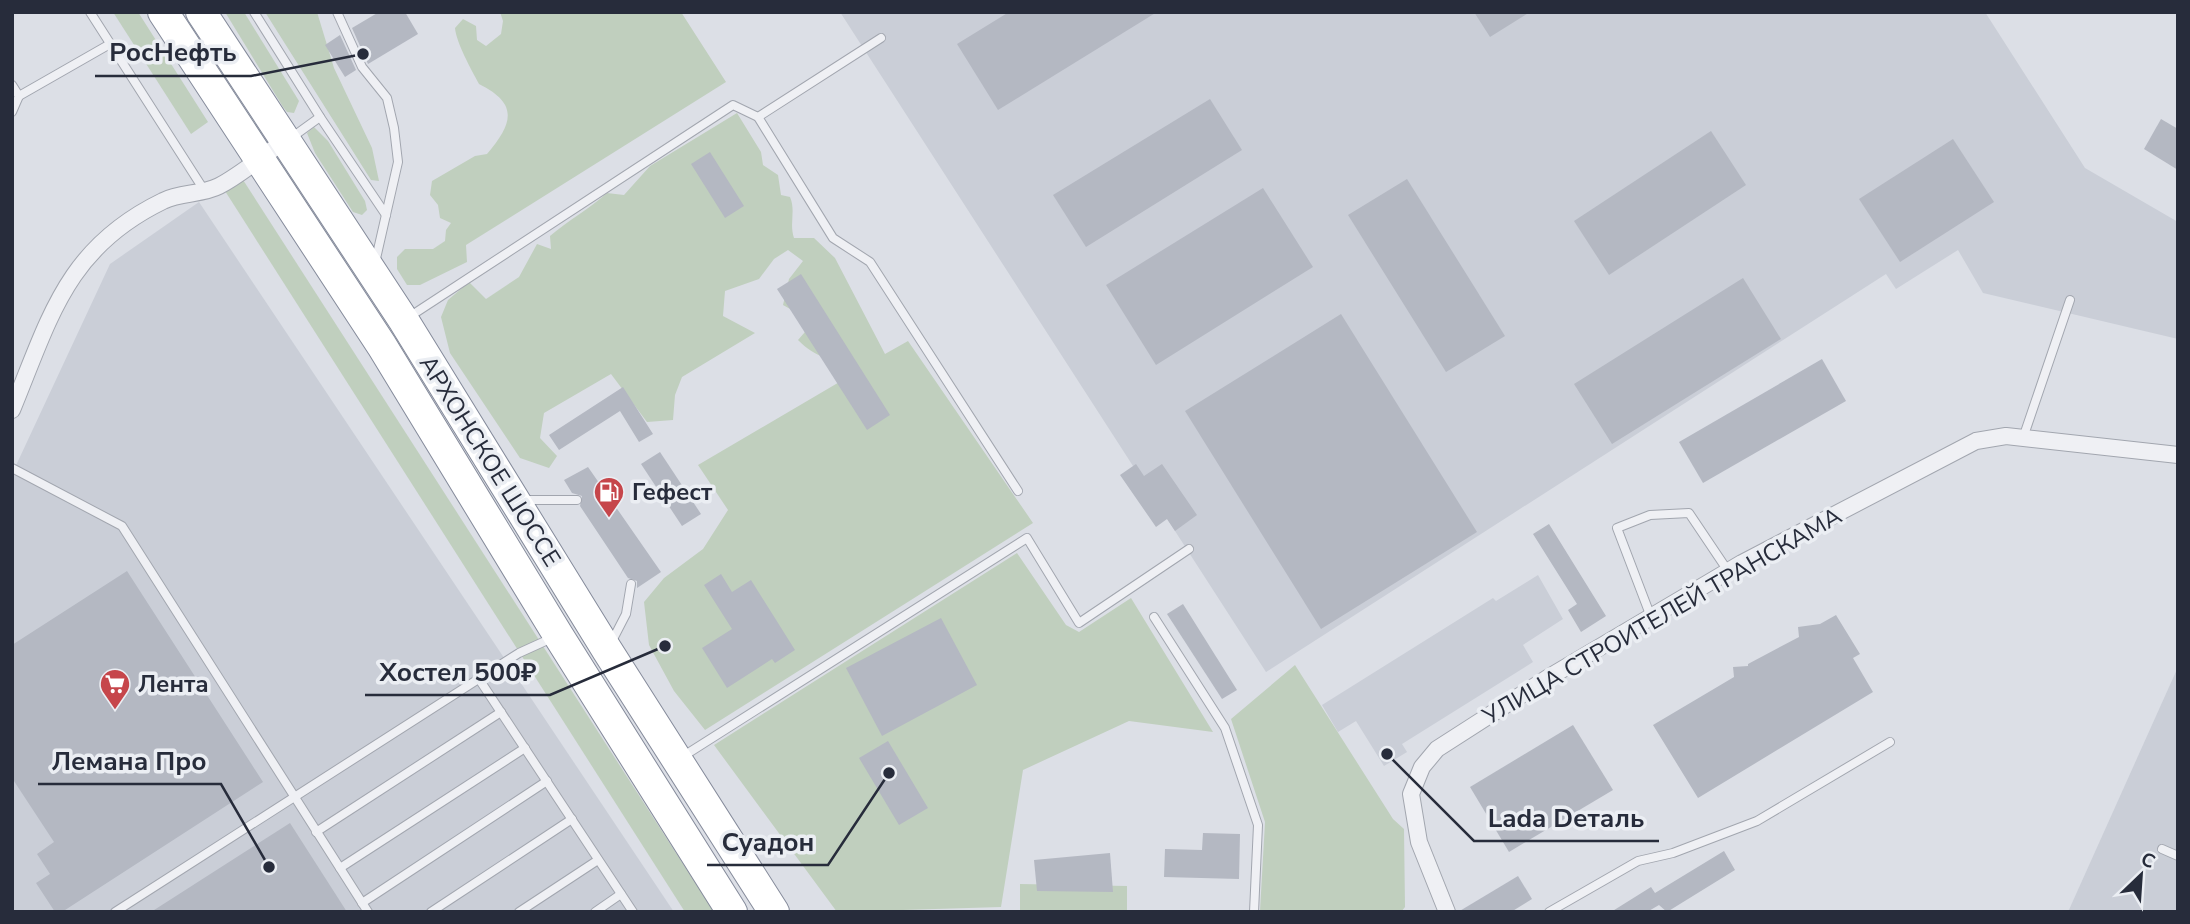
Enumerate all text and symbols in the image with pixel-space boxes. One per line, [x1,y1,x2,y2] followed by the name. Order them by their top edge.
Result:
[95,29,251,76] callout: РосНефть
[109,35,237,70] text: РосНефть
[412,349,568,573] street label: АРХОНСКОЕ ШОССЕ
[592,475,626,519] fuel station icon: Гефест
[632,476,713,508] place label: Гефест
[1476,500,1848,733] street label: УЛИЦА СТРОИТЕЛЕЙ ТРАНСКАМА
[365,648,550,695] callout: Хостел 500₽
[379,655,537,690] text: Хостел 500₽
[98,667,132,711] supermarket icon: Лента
[138,668,209,700] place label: Лента
[38,737,221,784] callout: Лемана Про
[51,744,207,779] text: Лемана Про
[1474,794,1659,841] callout: Lada Dеталь
[1488,801,1644,836] text: Lada Dеталь
[707,818,828,865] callout: Суадон
[722,825,814,860] text: Суадон
[2106,840,2176,910] north arrow
[2136,846,2159,875] text: С

